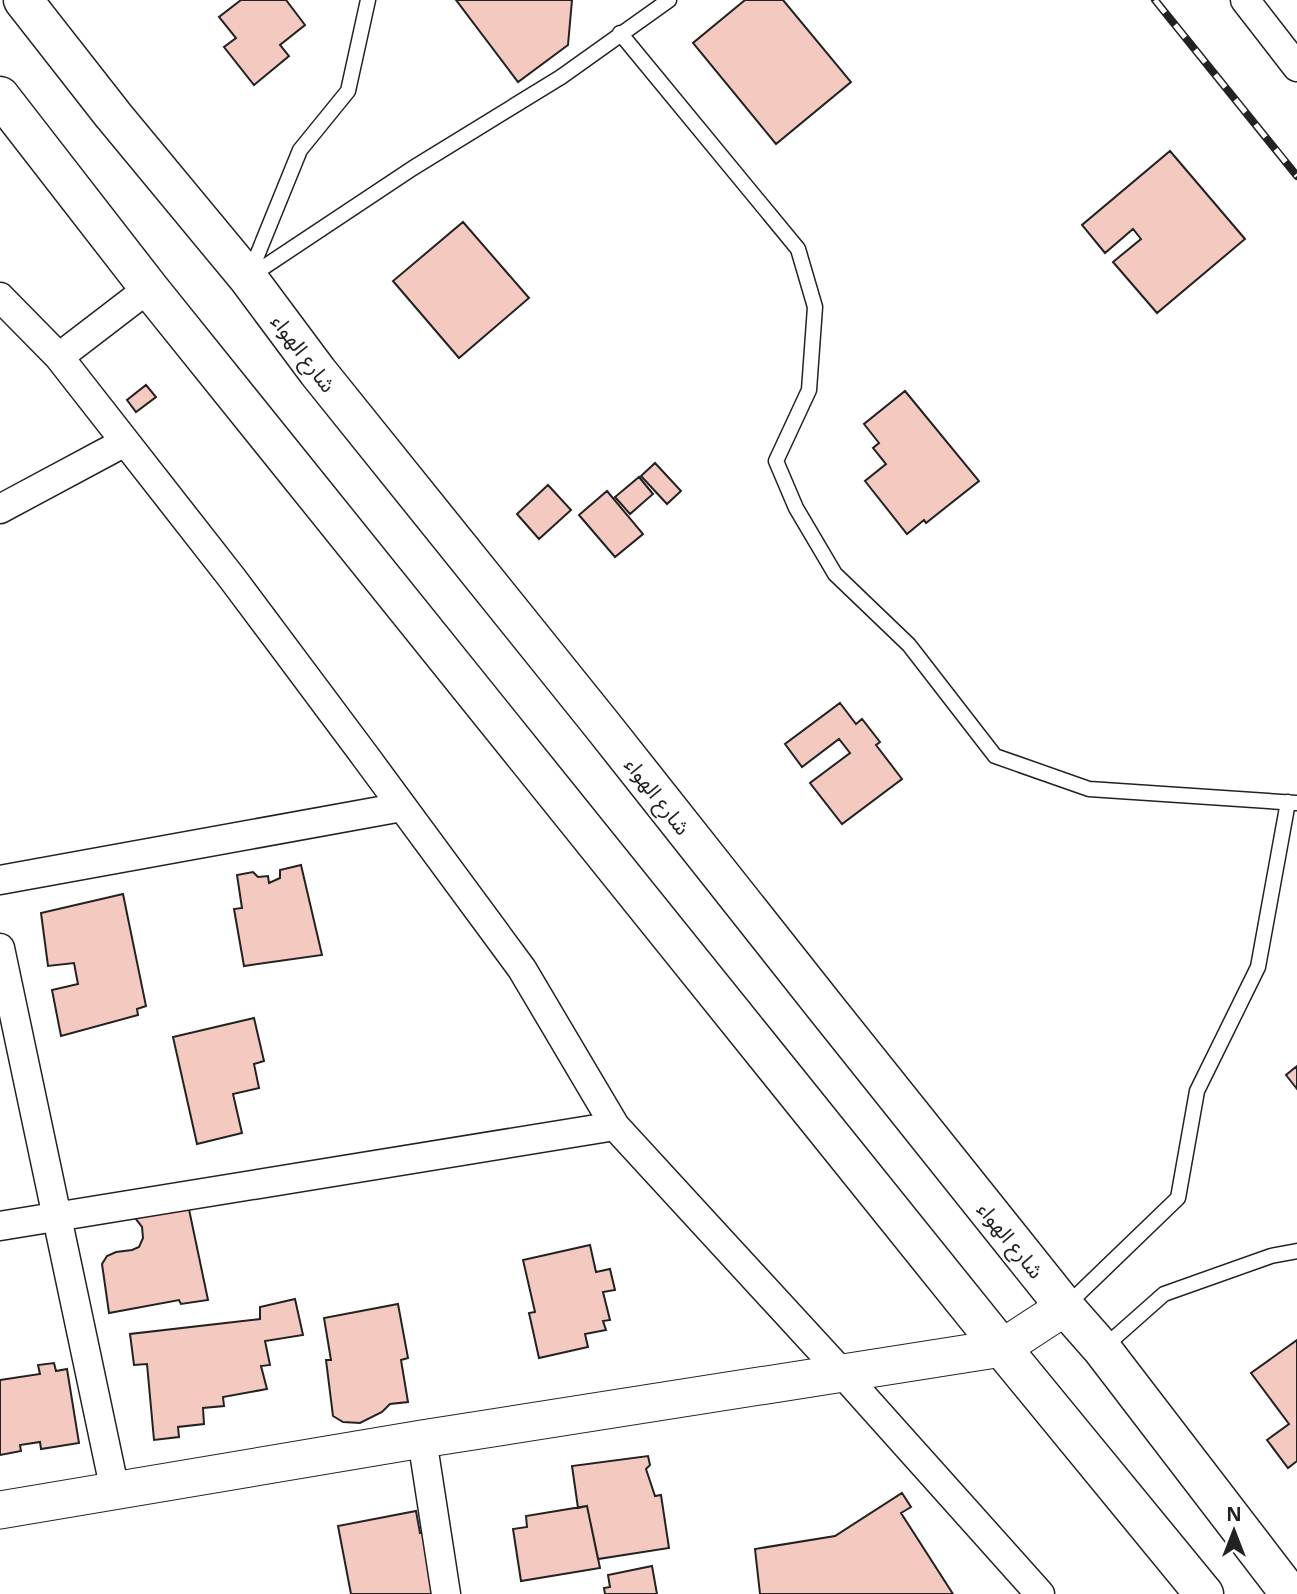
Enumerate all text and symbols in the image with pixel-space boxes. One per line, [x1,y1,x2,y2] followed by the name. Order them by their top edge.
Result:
[264,308,343,399] street label: شارع الهواء
[617,752,697,842] street label: شارع الهواء
[970,1196,1051,1285] street label: شارع الهواء
[1199,1496,1269,1566] north arrow
[1226,1501,1242,1527] text: N

